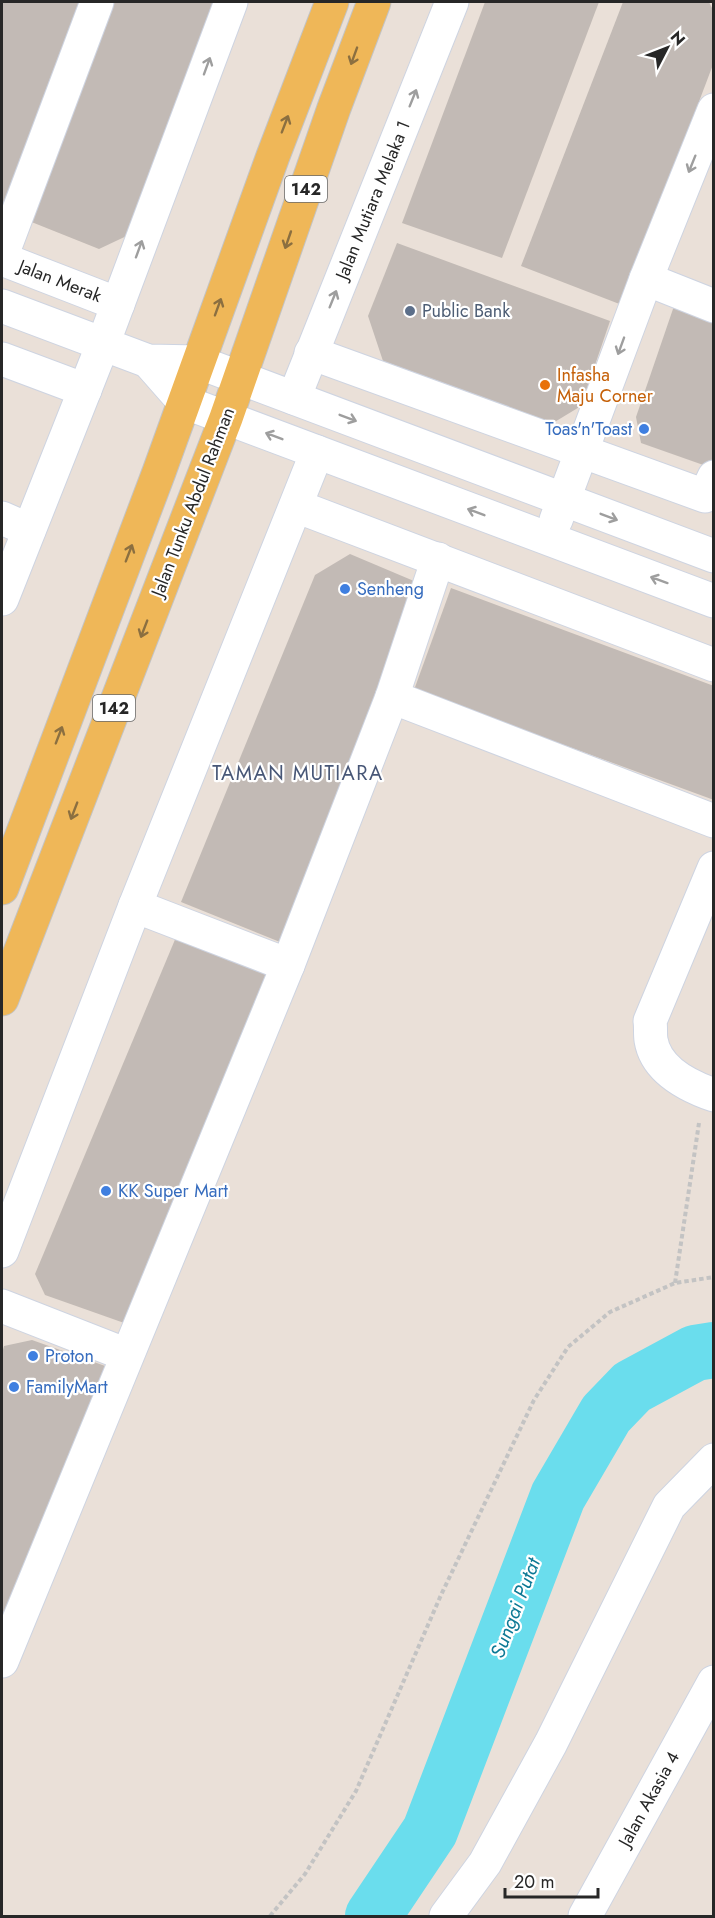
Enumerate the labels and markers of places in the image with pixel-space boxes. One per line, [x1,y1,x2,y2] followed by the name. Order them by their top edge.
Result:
[422,298,510,324] place label: Public Bank
[403,304,417,318] marker: Public Bank
[557,362,654,409] place label: Infasha Maju Corner
[538,378,552,392] marker: Infasha Maju Corner
[545,416,633,442] place label: Toas'n'Toast
[637,422,651,436] marker: Toas'n'Toast
[357,576,424,602] place label: Senheng
[338,582,352,596] marker: Senheng
[118,1178,229,1204] place label: KK Super Mart
[99,1184,113,1198] marker: KK Super Mart
[45,1343,94,1369] place label: Proton
[26,1349,40,1363] marker: Proton
[26,1374,108,1400] place label: FamilyMart
[7,1380,21,1394] marker: FamilyMart

